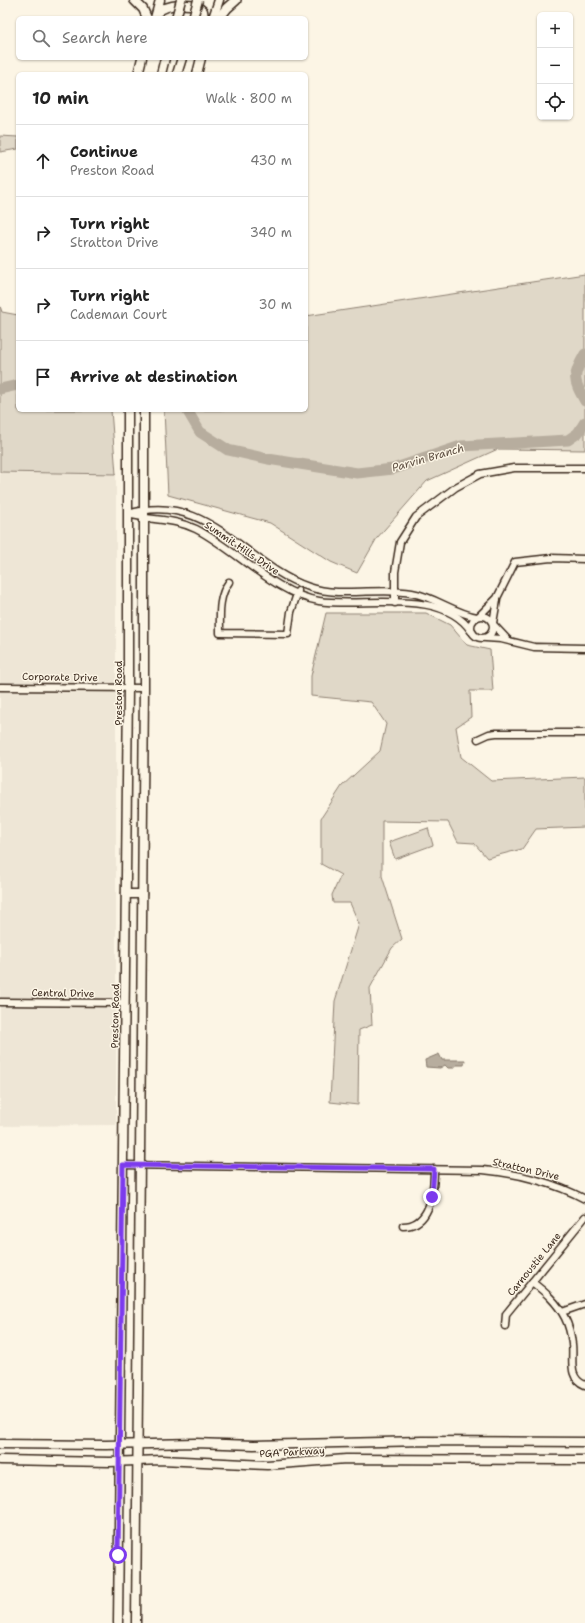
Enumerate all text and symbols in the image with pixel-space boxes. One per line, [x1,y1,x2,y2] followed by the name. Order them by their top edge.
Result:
[537,12,573,120] map controls
[537,12,573,48] button: +
[16,16,308,60] search box
[30,27,52,49] icon: search
[62,28,148,48] text: Search here
[537,48,573,84] button: −
[537,84,573,120] button: locate
[32,87,89,109] text: 10 min
[205,90,292,107] text: Walk · 800 m
[70,142,138,162] text: Continue
[32,150,54,172] icon: ahead
[250,152,292,169] text: 430 m
[70,162,154,179] text: Preston Road
[70,214,150,234] text: Turn right
[32,222,54,244] icon: right
[250,224,292,241] text: 340 m
[70,234,159,251] text: Stratton Drive
[70,286,150,306] text: Turn right
[32,294,54,316] icon: right
[258,296,292,313] text: 30 m
[70,306,167,323] text: Cademan Court
[32,366,54,388] icon: arrive
[70,367,238,387] text: Arrive at destination
[390,441,466,475] water label: Parvin Branch
[202,518,282,578] street label: Summit Hills Drive
[112,660,125,725] street label: Preston Road
[22,670,98,684] street label: Corporate Drive
[108,983,122,1049] street label: Preston Road
[31,986,95,1000] street label: Central Drive
[491,1155,561,1183] street label: Stratton Drive
[423,1188,441,1206] route end
[504,1229,564,1298] street label: Carnoustie Lane
[259,1444,325,1460] street label: PGA Parkway
[109,1546,127,1564] route start

